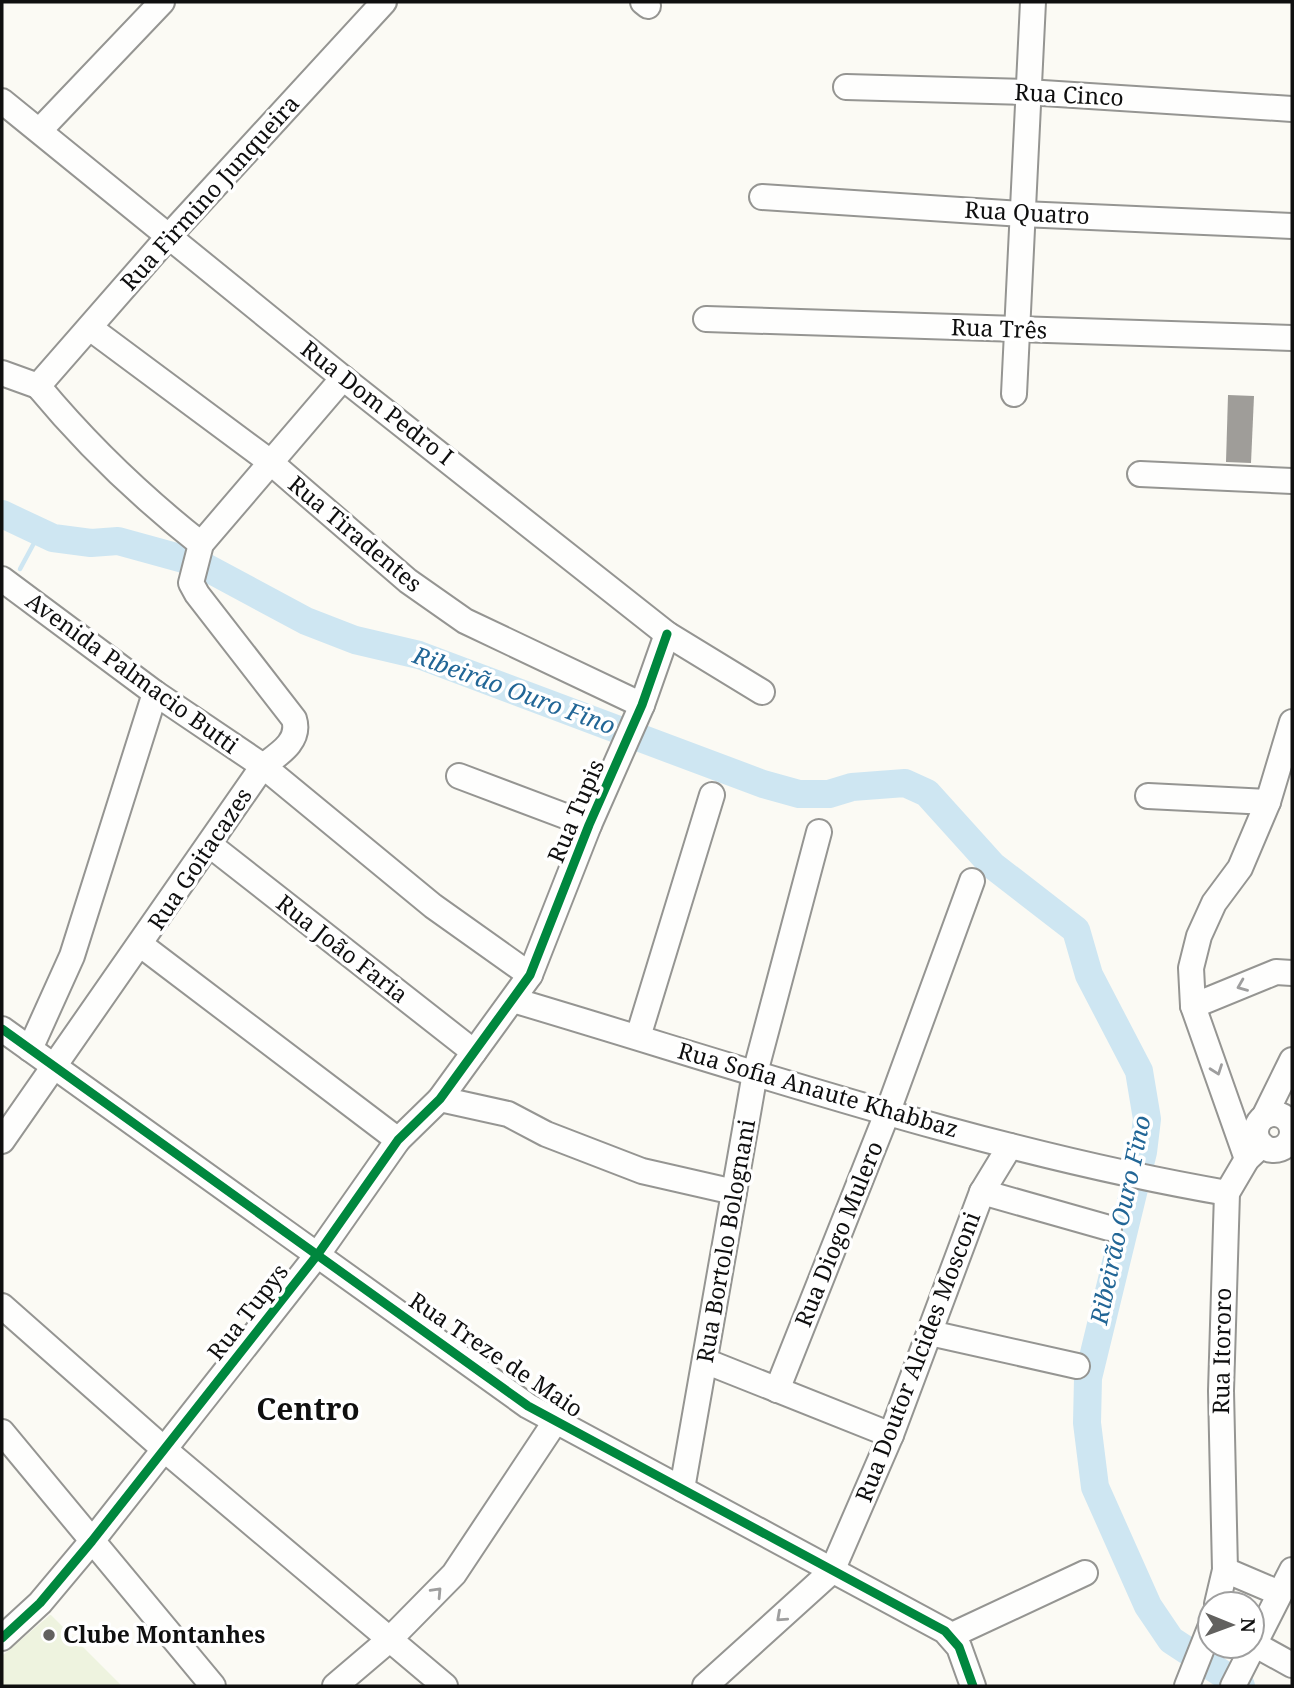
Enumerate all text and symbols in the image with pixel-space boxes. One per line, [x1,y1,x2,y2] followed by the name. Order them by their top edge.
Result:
[1014,75,1125,113] street label: Rua Cinco
[113,88,306,297] street label: Rua Firmino Junqueira
[964,193,1091,231] street label: Rua Quatro
[950,310,1048,346] street label: Rua Três
[295,333,460,472] street label: Rua Dom Pedro I
[282,468,429,599] street label: Rua Tiradentes
[20,584,246,761] street label: Avenida Palmacio Butti
[408,637,620,742] water label: Ribeirão Ouro Fino
[539,754,611,867] street label: Rua Tupis
[140,781,259,936] street label: Rua Goitacazes
[270,887,415,1010] street label: Rua João Faria
[1237,978,1250,992] one-way arrow
[674,1034,962,1144] street label: Rua Sofia Anaute Khabbaz
[1208,1064,1222,1076] one-way arrow
[1081,1112,1158,1328] water label: Ribeirão Ouro Fino
[688,1116,762,1365] street label: Rua Bortolo Bolognani
[786,1136,890,1331] street label: Rua Diogo Mulero
[847,1206,987,1506] street label: Rua Doutor Alcides Mosconi
[199,1256,295,1366] street label: Rua Tupys
[403,1284,590,1424] street label: Rua Treze de Maio
[1204,1287,1238,1415] street label: Rua Itororo
[256,1388,360,1429] district label: Centro
[429,1587,442,1600] one-way arrow
[1196,1590,1266,1660] north arrow
[776,1608,789,1621] one-way arrow
[63,1618,265,1650] place label: Clube Montanhes
[1235,1618,1261,1633] text: N
[41,1627,57,1643] marker: Clube Montanhes

